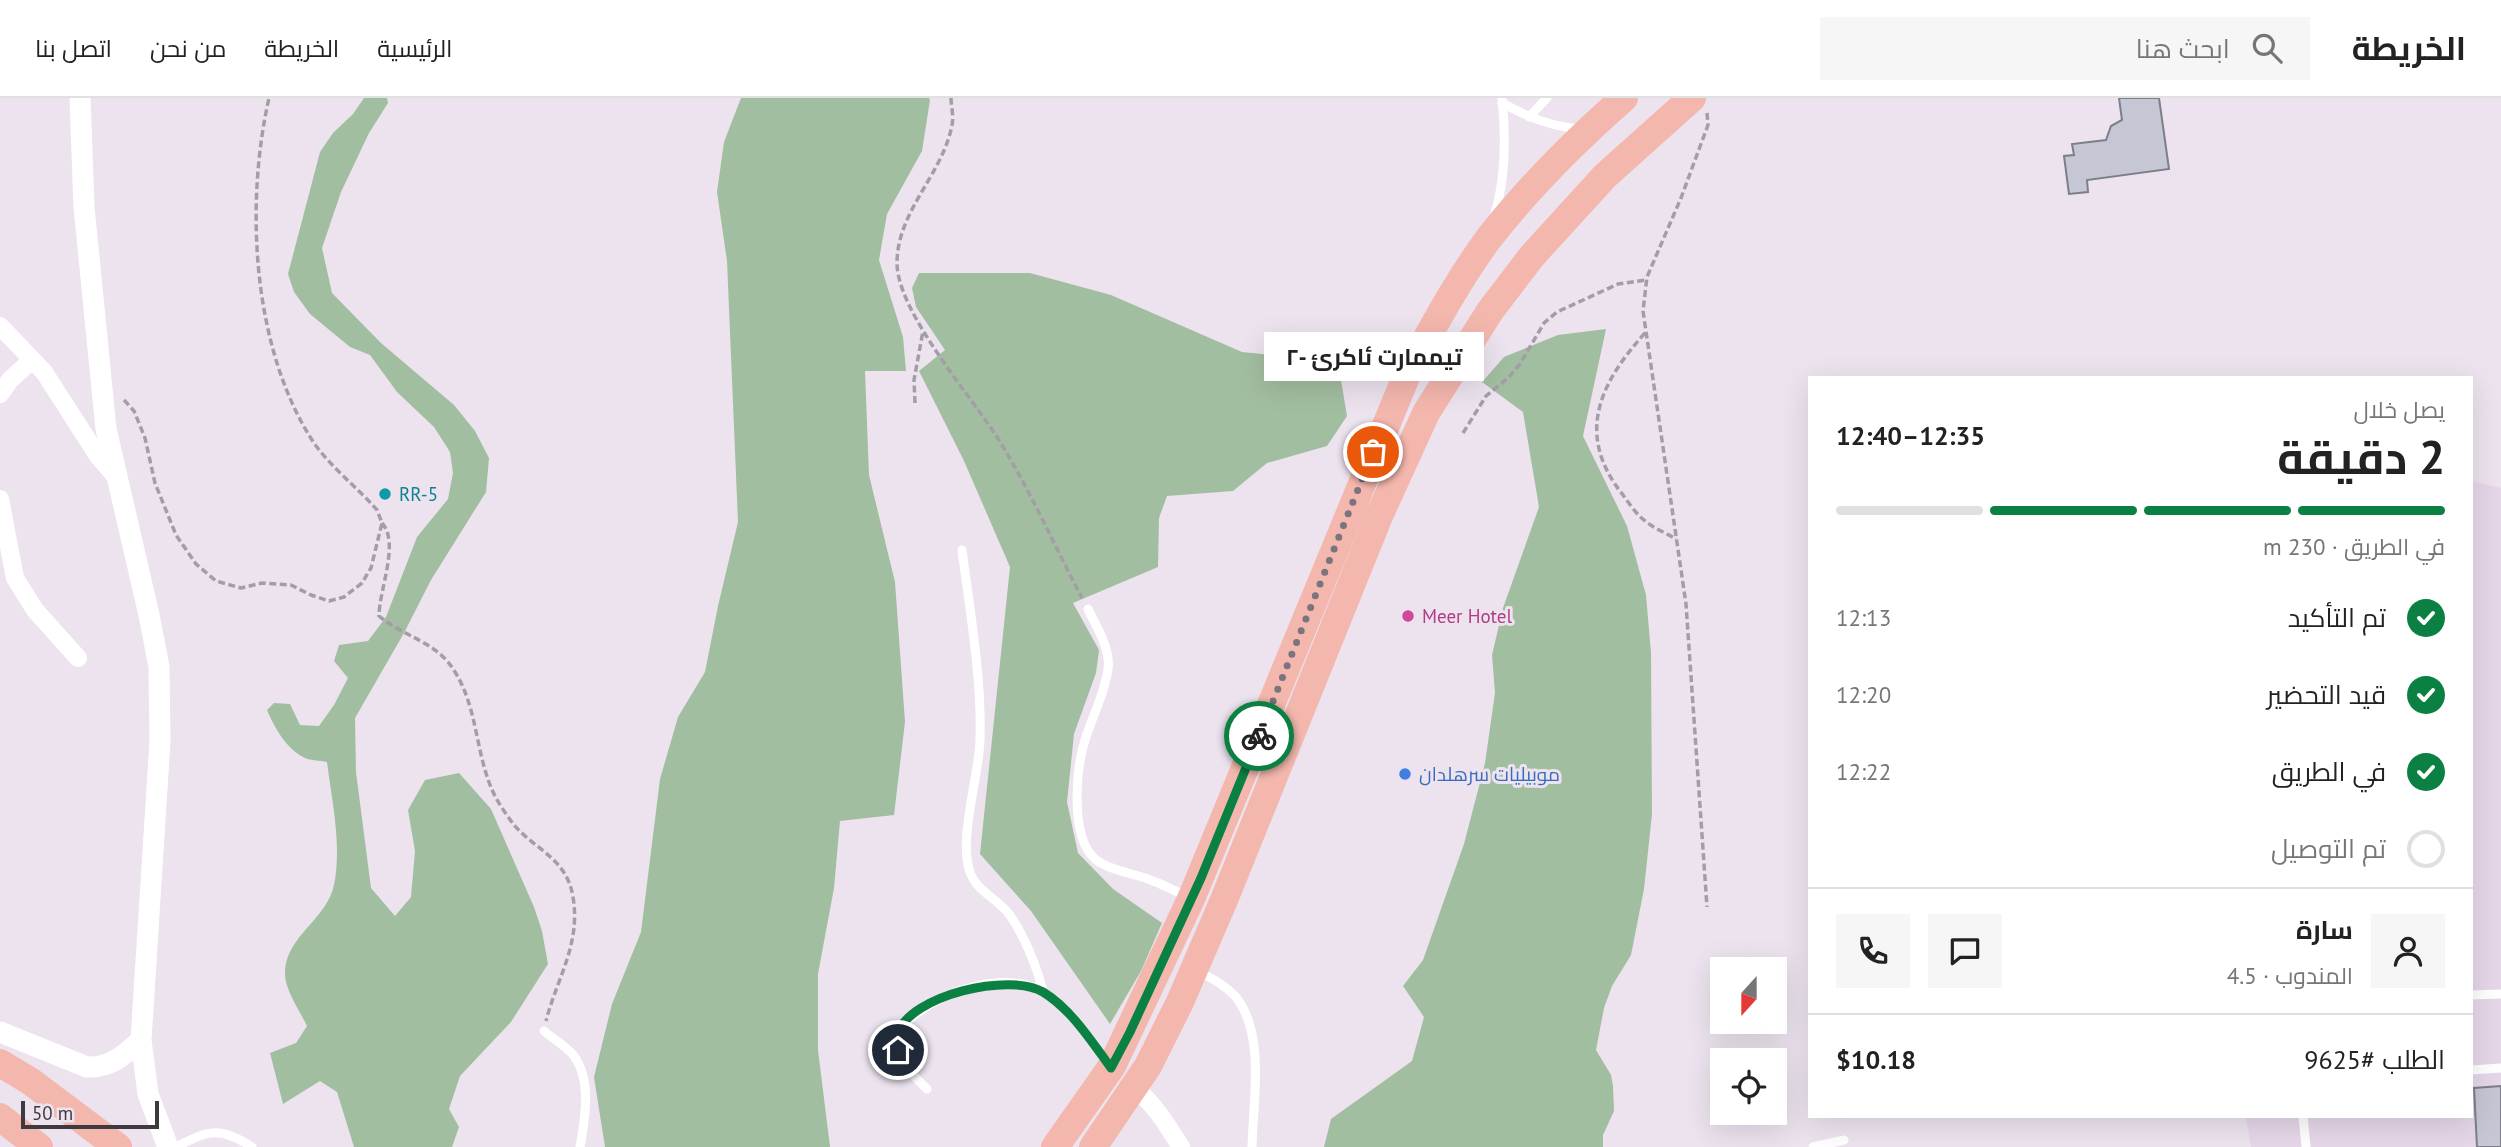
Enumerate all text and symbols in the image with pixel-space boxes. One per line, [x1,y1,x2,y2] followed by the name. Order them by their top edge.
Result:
[1820,17,2310,80] search box
[2352,26,2466,69] text: الخريطة
[2248,29,2286,67] icon: search
[2136,32,2230,65] text: ابحث هنا
[35,33,112,64] text: اتصل بنا
[150,33,226,64] text: من نحن
[264,33,339,64] text: الخريطة
[377,33,453,64] text: الرئيسية
[1263,333,1483,382] callout: تيممارت ئاكرئ -٢
[1286,342,1462,371] text: تيممارت ئاكرئ -٢
[2354,395,2445,424] text: يصل خلال
[1836,419,1985,452] text: 12:35–12:40
[1343,422,1403,482] pin
[2277,427,2445,487] text: 2 دقيقة
[1354,433,1392,471] icon: bag
[399,482,438,506] place label: RR-5
[377,486,393,502] marker: RR-5
[2263,532,2445,561] text: في الطريق · 230 m
[2407,599,2445,637] icon: check
[2288,601,2386,634] text: تم التأكيد
[1836,603,1891,632] text: 12:13
[1422,604,1512,628] place label: Meer Hotel
[1400,608,1416,624] marker: Meer Hotel
[2407,676,2445,714] icon: check
[2267,678,2386,711] text: قيد التحضير
[1836,680,1891,709] text: 12:20
[1224,701,1294,771] courier
[1240,717,1278,755] icon: bike
[2407,753,2445,791] icon: check
[2272,755,2386,788] text: في الطريق
[1836,757,1891,786] text: 12:22
[1419,762,1560,786] place label: موبيليات سرهلدان
[1397,766,1413,782] marker: موبيليات سرهلدان
[2271,832,2386,865] text: تم التوصيل
[2296,913,2353,946] text: سارة
[1836,914,1910,988] button: phone
[1928,914,2002,988] button: chat
[2371,914,2445,988] button: person
[1710,957,1787,1034] north arrow
[1710,957,1787,1125] map controls
[2227,961,2353,990] text: المندوب · 4.5
[868,1020,928,1080] pin
[879,1031,917,1069] icon: home
[1836,1043,1916,1076] text: $10.18
[2304,1043,2445,1076] text: الطلب #9625
[1710,1048,1787,1125] button: locate
[21,1098,159,1130] scale bar
[32,1101,73,1125] text: 50 m

